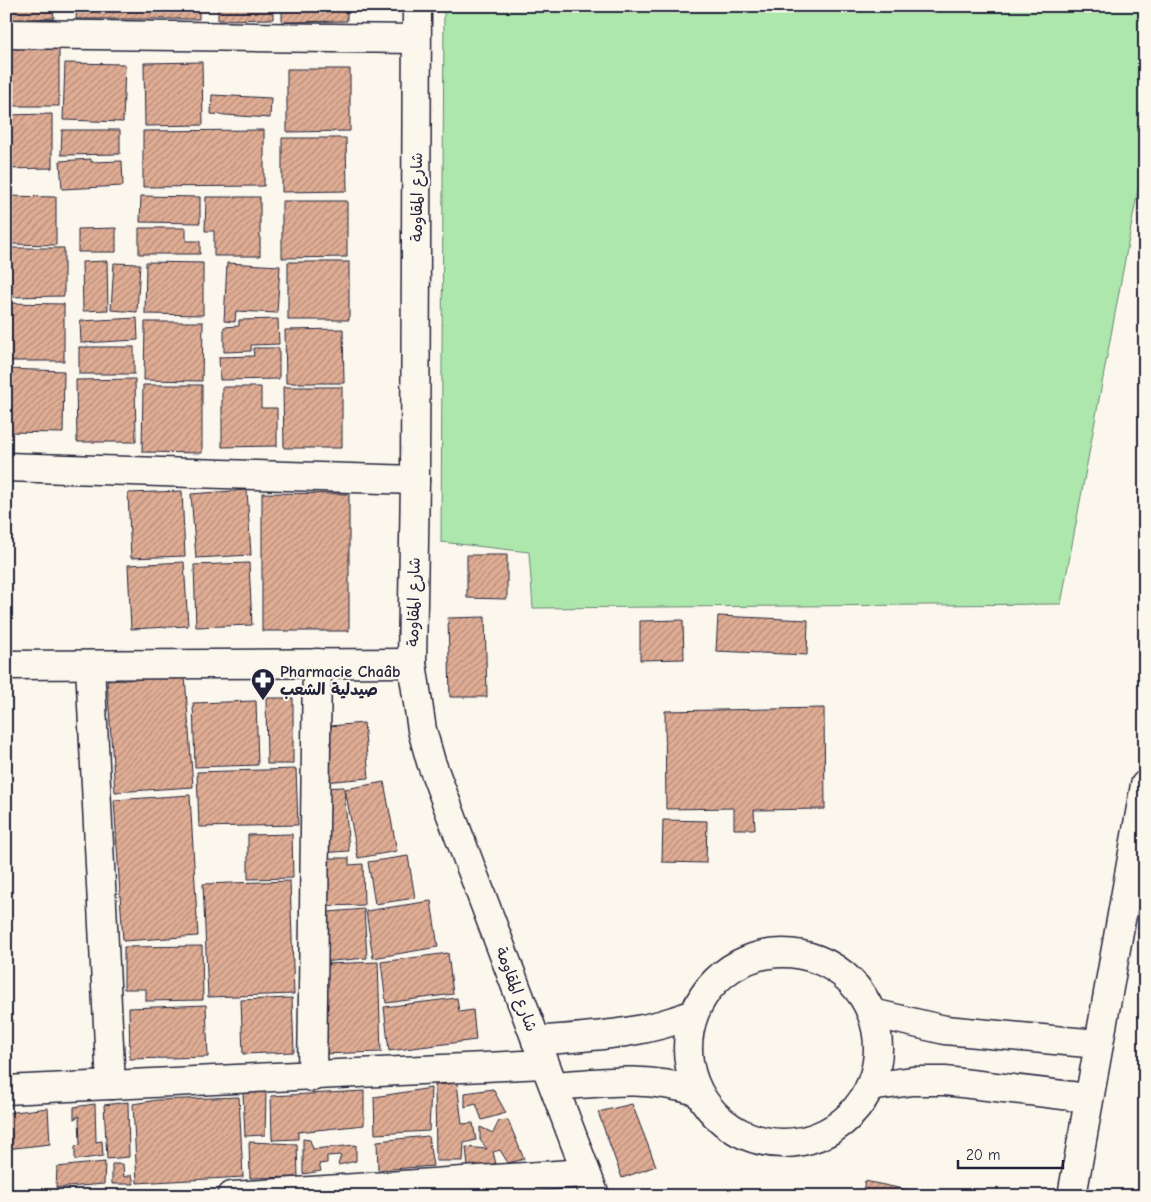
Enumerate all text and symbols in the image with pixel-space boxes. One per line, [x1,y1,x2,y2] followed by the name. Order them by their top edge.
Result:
[408,152,428,242] street label: شارع المقاومة
[404,557,426,647] street label: شارع المقاومة
[280,663,400,699] place label: Pharmacie Chaâb صيدلية الشعب
[250,667,276,701] pharmacy icon: Pharmacie Chaâb صيدلية الشعب
[490,944,540,1035] street label: شارع المقاومة
[958,1137,1064,1169] scale bar
[966,1146,1000,1164] text: 20 m

